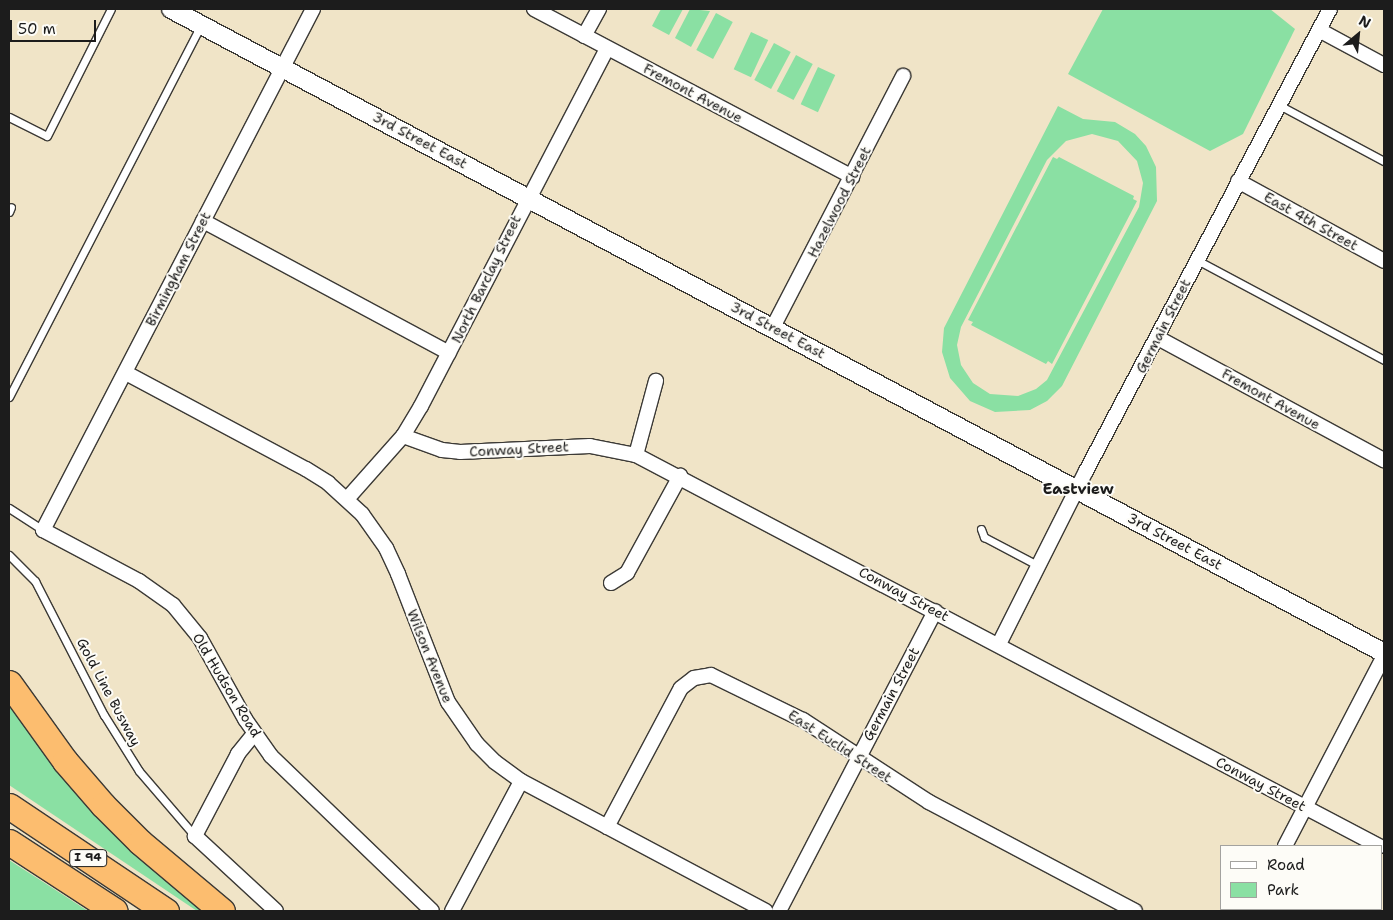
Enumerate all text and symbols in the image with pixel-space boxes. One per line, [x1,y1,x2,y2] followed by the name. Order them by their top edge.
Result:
[12,10,99,42] scale bar
[1333,10,1383,60] north arrow
[1356,11,1374,32] text: N
[18,19,56,39] text: 50 m
[641,60,745,126] street label: Fremont Avenue
[370,108,470,172] street label: 3rd Street East
[804,144,874,260] street label: Hazelwood Street
[1261,188,1361,254] street label: East 4th Street
[142,209,214,329] street label: Birmingham Street
[448,212,524,346] street label: North Barclay Street
[1132,276,1194,376] street label: Germain Street
[728,298,828,362] street label: 3rd Street East
[1219,365,1323,433] street label: Fremont Avenue
[469,438,569,460] street label: Conway Street
[1042,481,1114,499] district label: Eastview
[1125,509,1225,573] street label: 3rd Street East
[856,563,952,625] street label: Conway Street
[404,607,456,705] street label: Wilson Avenue
[189,630,265,740] street label: Old Hudson Road
[73,635,145,749] street label: Gold Line Busway
[859,644,923,744] street label: Germain Street
[785,706,895,786] street label: East Euclid Street
[1213,753,1309,815] street label: Conway Street
[1220,845,1383,910] legend
[68,848,108,868] road number: I 94
[1267,855,1305,875] text: Road
[1267,880,1299,900] text: Park

